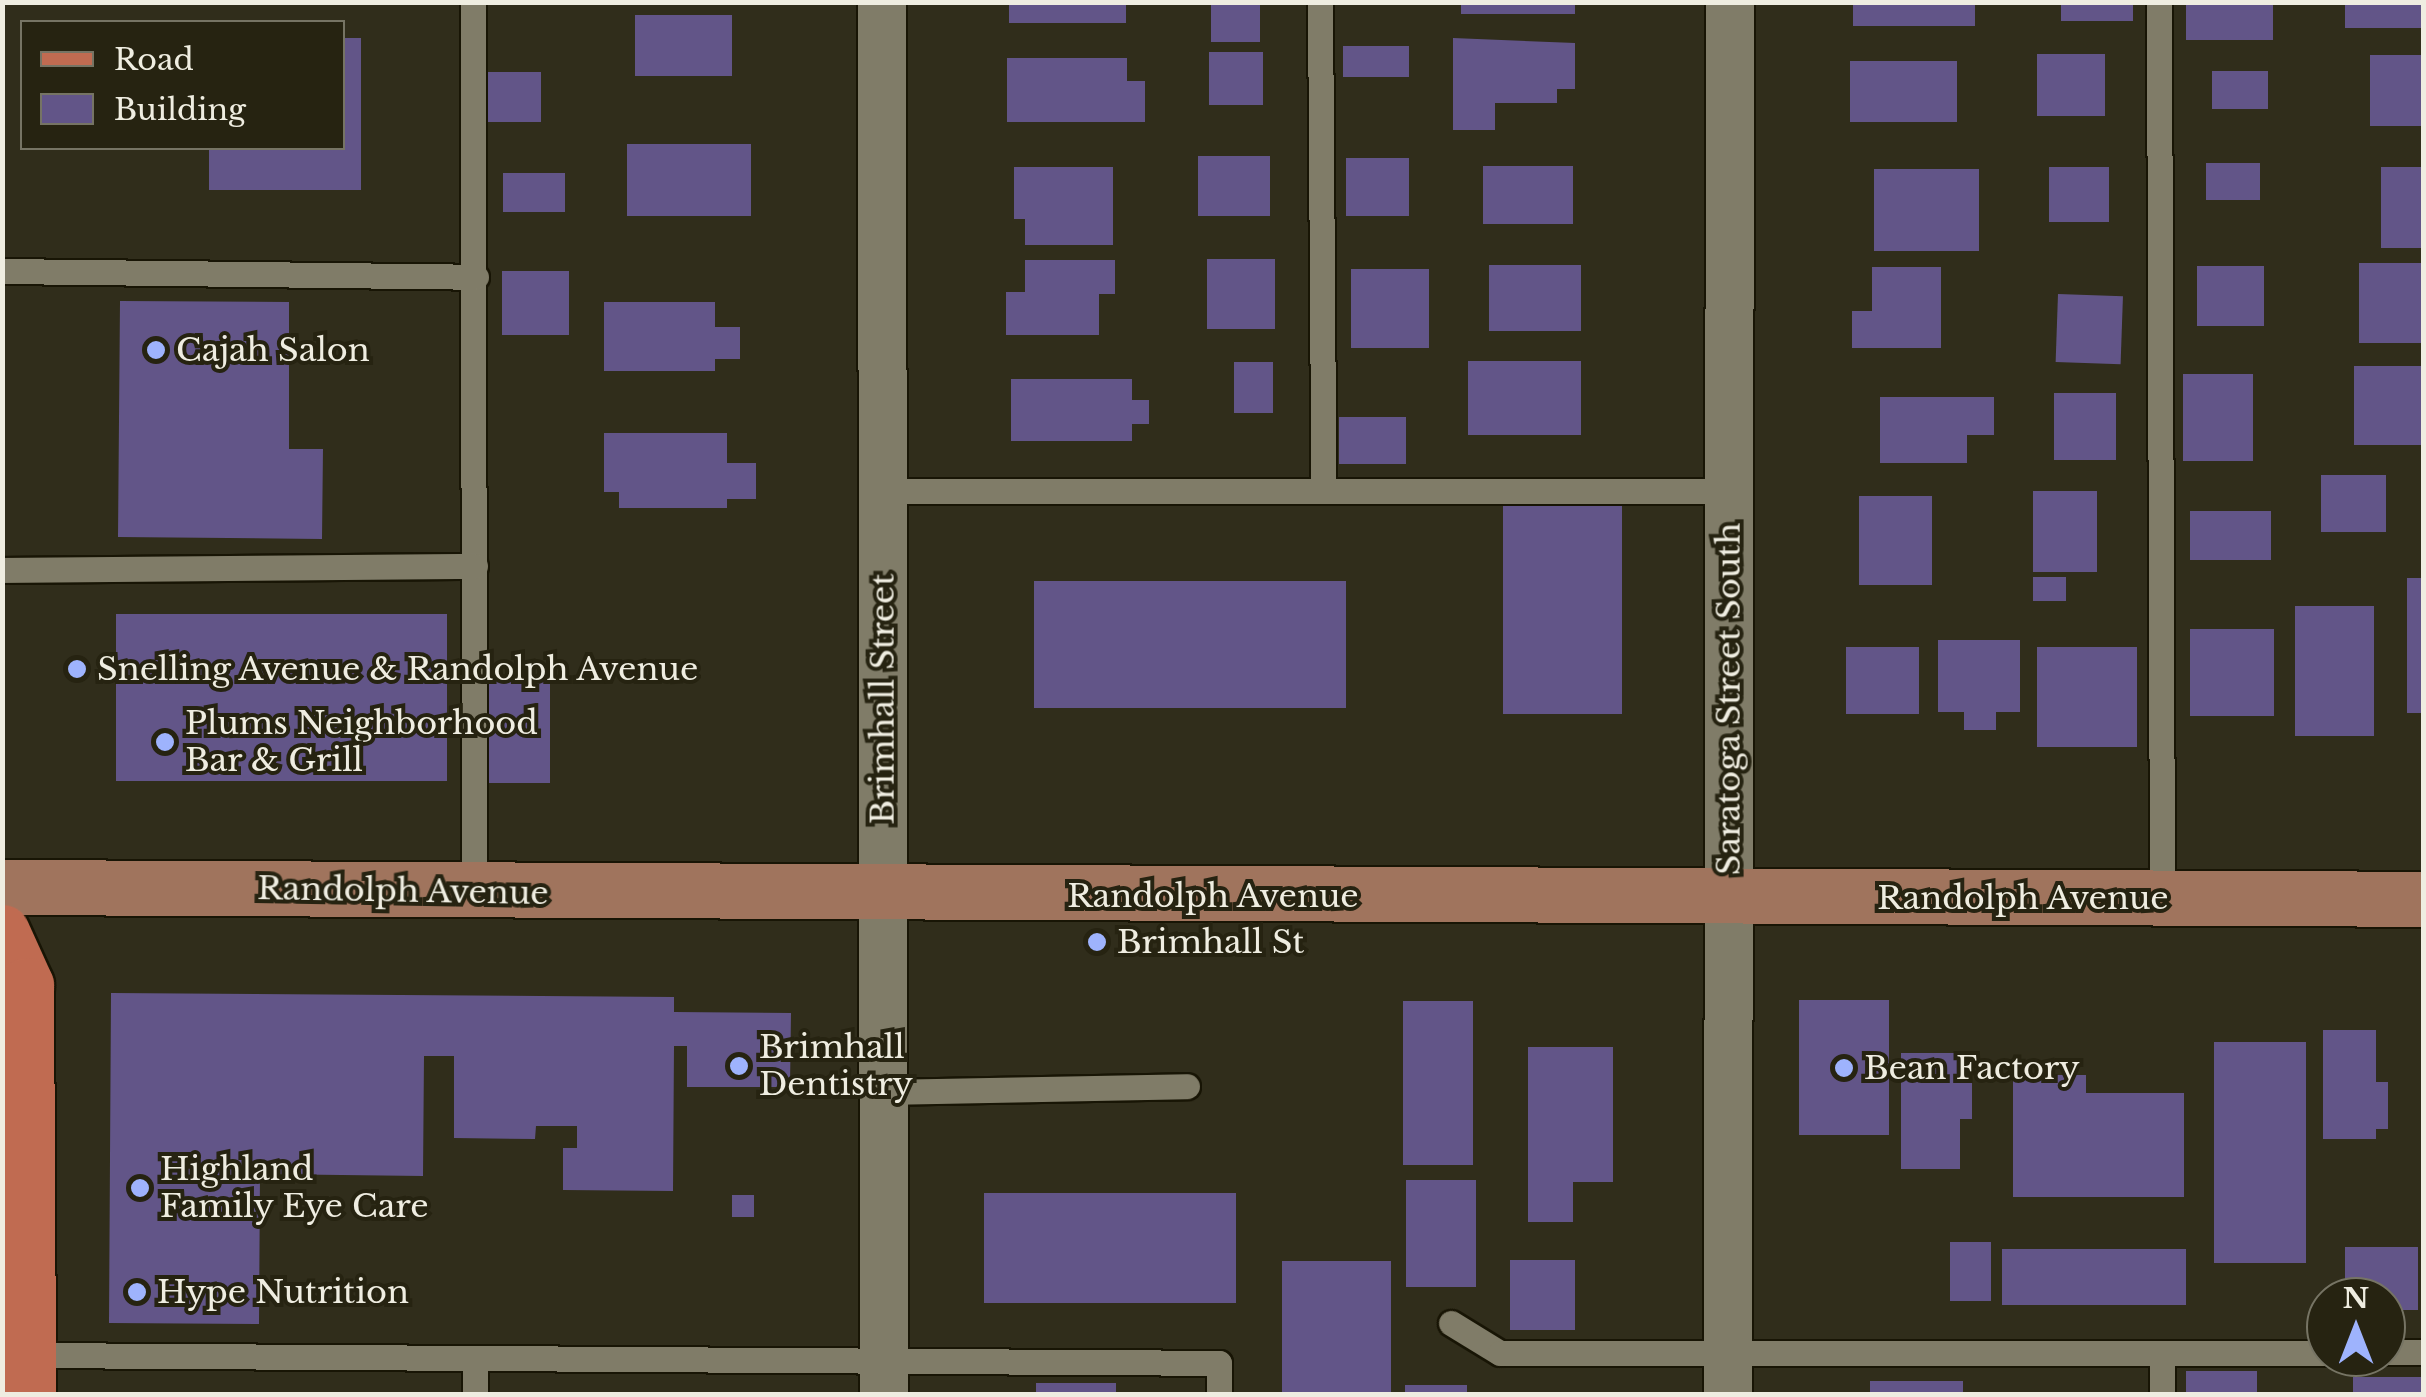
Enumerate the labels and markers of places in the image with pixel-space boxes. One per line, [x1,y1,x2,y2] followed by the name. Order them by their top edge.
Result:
[176,331,370,369] place label: Cajah Salon
[145,339,167,361] marker: Cajah Salon
[97,650,701,688] place label: Snelling Avenue & Randolph Avenue
[66,658,88,680] marker: Snelling Avenue & Randolph Avenue
[185,705,538,780] place label: Plums Neighborhood Bar & Grill
[154,731,176,753] marker: Plums Neighborhood Bar & Grill
[1117,923,1304,961] place label: Brimhall St
[1086,931,1108,953] marker: Brimhall St
[759,1029,913,1104] place label: Brimhall Dentistry
[1864,1049,2080,1087] place label: Bean Factory
[728,1055,750,1077] marker: Brimhall Dentistry
[1833,1057,1855,1079] marker: Bean Factory
[160,1151,430,1226] place label: Highland Family Eye Care
[129,1177,151,1199] marker: Highland Family Eye Care
[157,1273,409,1311] place label: Hype Nutrition
[126,1281,148,1303] marker: Hype Nutrition

